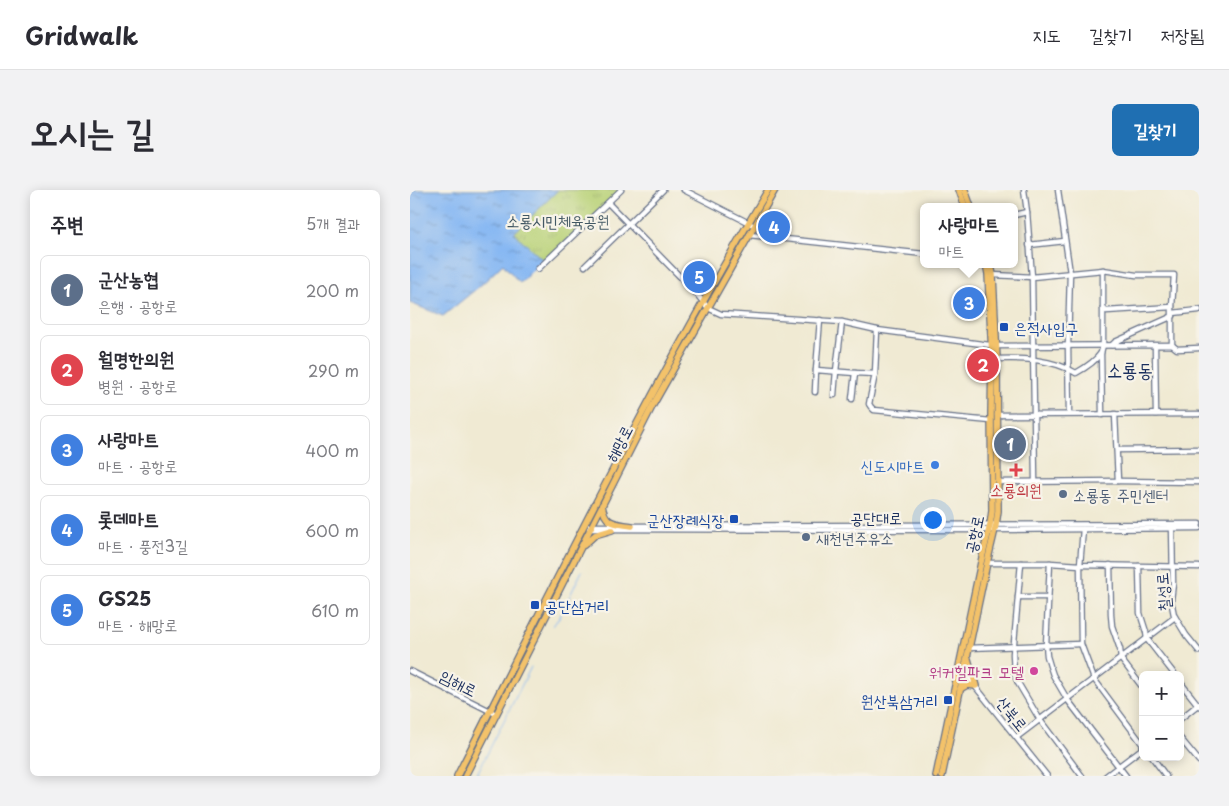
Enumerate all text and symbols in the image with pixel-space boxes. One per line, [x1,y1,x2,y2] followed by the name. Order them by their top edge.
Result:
[25,17,138,53] text: Gridwalk
[1032,21,1061,48] text: 지도
[1089,21,1133,48] text: 길찾기
[1161,21,1204,48] text: 저장됨
[30,104,154,157] text: 오시는 길
[1112,104,1199,156] button: 길찾기
[920,203,1018,268] popup
[50,207,84,239] text: 주변
[507,208,610,232] park label: 소룡시민체육공원
[758,208,790,246] pin: 4
[938,209,1000,237] text: 사랑마트
[306,211,360,235] text: 5개 결과
[938,238,964,262] text: 마트
[683,258,715,296] pin: 5
[98,264,159,292] text: 군산농협
[63,278,71,302] text: 1
[306,278,359,302] text: 200 m
[953,284,985,322] pin: 3
[98,293,177,317] text: 은행 · 공항로
[1014,315,1078,339] place label: 은적사입구
[998,321,1010,333] marker: 은적사입구
[98,344,174,372] text: 월명한의원
[967,346,999,384] pin: 2
[1107,355,1153,383] district label: 소룡동
[61,358,73,382] text: 2
[308,358,359,382] text: 290 m
[98,373,177,397] text: 병원 · 공항로
[599,420,637,466] street label: 해망로
[98,424,159,452] text: 사랑마트
[994,425,1026,463] pin: 1
[62,438,72,462] text: 3
[306,438,359,462] text: 400 m
[98,453,177,477] text: 마트 · 공항로
[861,453,925,477] place label: 신도시마트
[929,459,941,471] marker: 신도시마트
[1009,463,1023,477] marker: 소룡의원
[990,477,1042,501] place label: 소룡의원
[1073,482,1168,506] place label: 소룡동 주민센터
[1057,488,1069,500] marker: 소룡동 주민센터
[98,504,159,532] text: 롯데마트
[850,505,902,529] street label: 공단대로
[647,507,724,531] place label: 군산장례식장
[920,507,946,533] your location
[728,513,740,525] marker: 군산장례식장
[957,513,989,555] street label: 공항로
[62,518,72,542] text: 4
[305,518,359,542] text: 600 m
[816,525,893,549] place label: 새천년주유소
[800,531,812,543] marker: 새천년주유소
[98,533,188,557] text: 마트 · 풍전3길
[1148,572,1176,612] street label: 칠성로
[98,584,151,612] text: GS25
[545,593,609,617] place label: 공단삼거리
[62,598,72,622] text: 5
[311,598,359,622] text: 610 m
[529,599,541,611] marker: 공단삼거리
[98,612,177,636] text: 마트 · 해망로
[929,659,1024,683] place label: 워커힐파크 모텔
[436,663,482,701] street label: 임해로
[1028,665,1040,677] marker: 워커힐파크 모텔
[1139,671,1184,761] map controls
[1139,671,1184,716] button: +
[861,688,938,712] place label: 원산북삼거리
[992,690,1034,736] street label: 산북로
[942,694,954,706] marker: 원산북삼거리
[1139,716,1184,761] button: −

